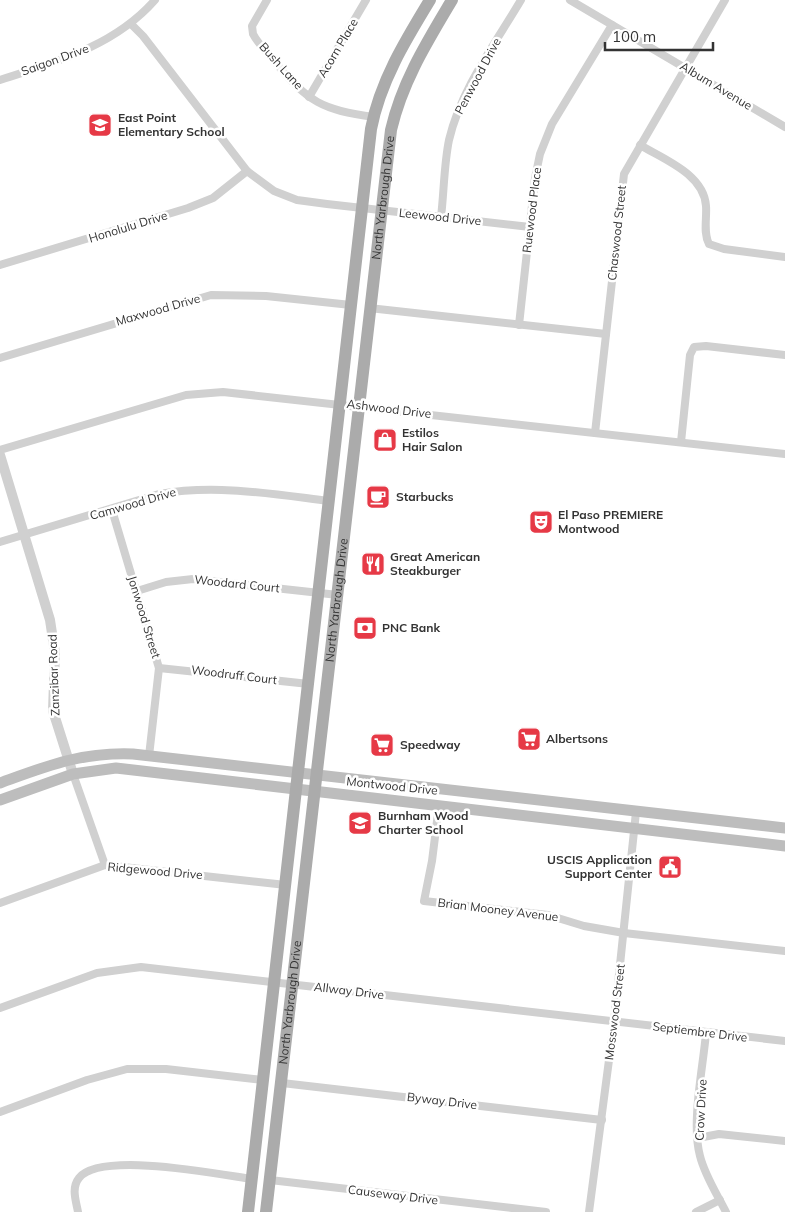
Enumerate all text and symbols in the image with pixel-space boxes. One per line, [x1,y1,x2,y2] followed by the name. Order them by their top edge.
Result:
[314,16,361,80] street label: Acorn Place
[605,20,712,52] scale bar
[612,27,656,46] text: 100 m
[451,35,504,117] street label: Penwood Drive
[256,39,307,92] street label: Bush Lane
[19,40,91,79] street label: Saigon Drive
[678,58,755,113] street label: Album Avenue
[118,110,225,139] place label: East Point Elementary School
[87,112,113,138] school or university icon: East Point Elementary School
[368,135,397,260] street label: North Yarbrough Drive
[519,166,544,254] street label: Ruewood Place
[604,185,629,281] street label: Chaswood Street
[398,205,482,228] street label: Leewood Drive
[87,207,169,246] street label: Honolulu Drive
[114,290,202,329] street label: Maxwood Drive
[346,396,432,421] street label: Ashwood Drive
[402,425,463,454] place label: Estilos Hair Salon
[372,427,398,453] shop icon: Estilos Hair Salon
[88,484,178,523] street label: Camwood Drive
[365,484,391,510] cafe icon: Starbucks
[396,489,454,504] place label: Starbucks
[558,507,663,536] place label: El Paso PREMIERE Montwood
[528,509,554,535] theatre icon: El Paso PREMIERE Montwood
[322,537,351,663] street label: North Yarbrough Drive
[390,549,480,578] place label: Great American Steakburger
[360,551,386,577] restaurant icon: Great American Steakburger
[194,572,280,595] street label: Woodard Court
[125,574,164,660] street label: Jonwood Street
[352,615,378,641] bank icon: PNC Bank
[382,620,441,635] place label: PNC Bank
[45,634,62,716] street label: Zanzibar Road
[190,662,278,687] street label: Woodruff Court
[516,726,542,752] supermarket icon: Albertsons
[546,731,608,746] place label: Albertsons
[369,732,395,758] supermarket icon: Speedway
[400,737,461,752] place label: Speedway
[346,773,438,798] street label: Montwood Drive
[378,808,468,837] place label: Burnham Wood Charter School
[347,810,373,836] school or university icon: Burnham Wood Charter School
[547,852,652,881] place label: USCIS Application Support Center
[657,854,683,880] public building icon: USCIS Application Support Center
[107,859,203,882] street label: Ridgewood Drive
[437,895,559,924] street label: Brian Mooney Avenue
[275,940,304,1065] street label: North Yarbrough Drive
[601,963,628,1061] street label: Mosswood Street
[313,979,385,1002] street label: Allway Drive
[652,1018,748,1045] street label: Septiembre Drive
[691,1079,710,1141] street label: Crow Drive
[406,1089,478,1112] street label: Byway Drive
[347,1182,439,1207] street label: Causeway Drive

